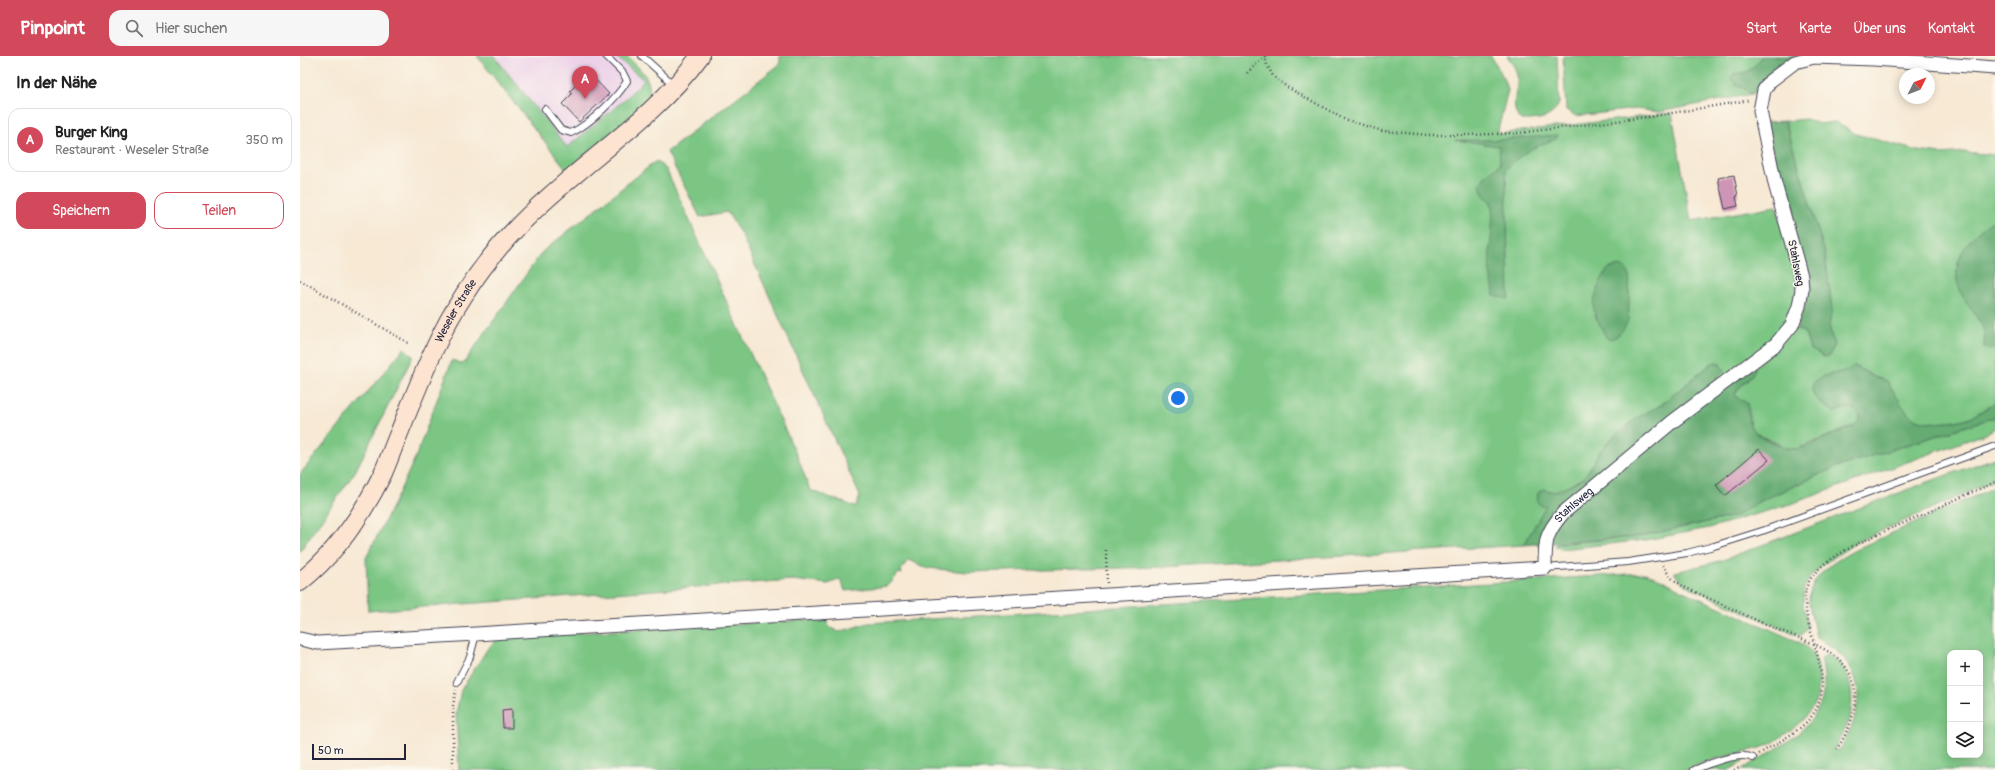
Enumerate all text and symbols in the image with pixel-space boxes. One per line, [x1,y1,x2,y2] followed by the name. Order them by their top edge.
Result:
[109,10,389,46] search box
[20,16,85,40] text: Pinpoint
[123,17,145,39] icon: search
[155,19,227,38] text: Hier suchen
[1746,20,1777,37] text: Start
[1799,20,1831,37] text: Karte
[1853,20,1906,37] text: Über uns
[1928,20,1975,37] text: Kontakt
[572,66,598,99] pin: A
[1899,68,1935,104] north arrow
[16,72,97,93] text: In der Nähe
[55,123,128,142] text: Burger King
[26,132,34,148] text: A
[245,132,283,148] text: 350 m
[55,142,209,158] text: Restaurant · Weseler Straße
[16,192,146,229] button: Speichern
[154,192,284,229] button: Teilen
[1785,239,1807,288] street label: Stahlsweg
[432,276,479,344] street label: Weseler Straße
[1168,388,1188,408] your location
[1551,484,1596,525] street label: Stahlsweg
[1947,650,1983,758] map controls
[1947,650,1983,686] button: +
[1947,686,1983,722] button: −
[1947,722,1983,758] button: layers
[312,742,406,761] scale bar
[318,744,344,757] text: 50 m

